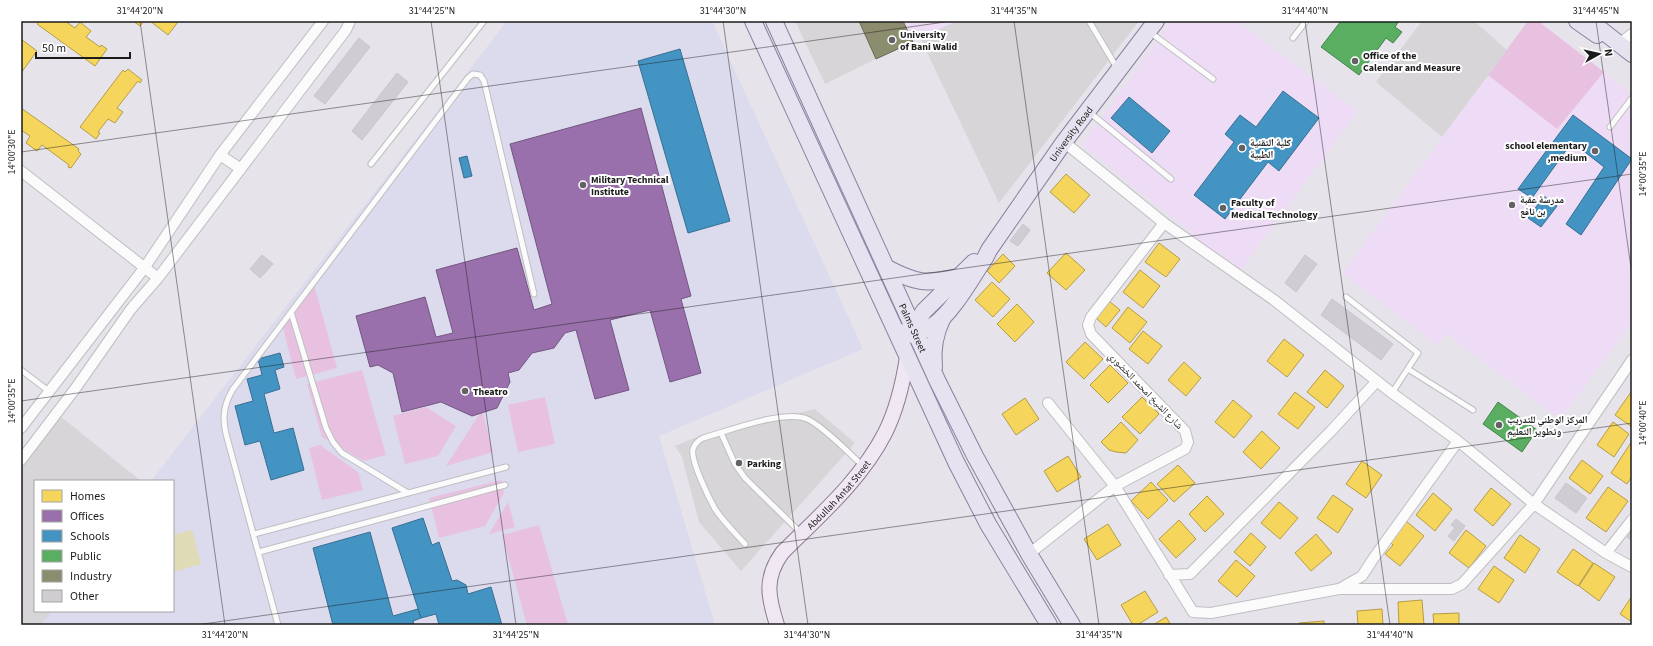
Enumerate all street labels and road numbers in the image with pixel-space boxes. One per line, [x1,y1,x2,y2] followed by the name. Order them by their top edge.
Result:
[1046,104,1097,165] street label: University Road
[895,301,930,356] street label: Palms Street
[1104,349,1186,433] street label: شارع الشيخ امحمد الخضوري
[804,457,875,533] street label: Abdullah Antat Street

